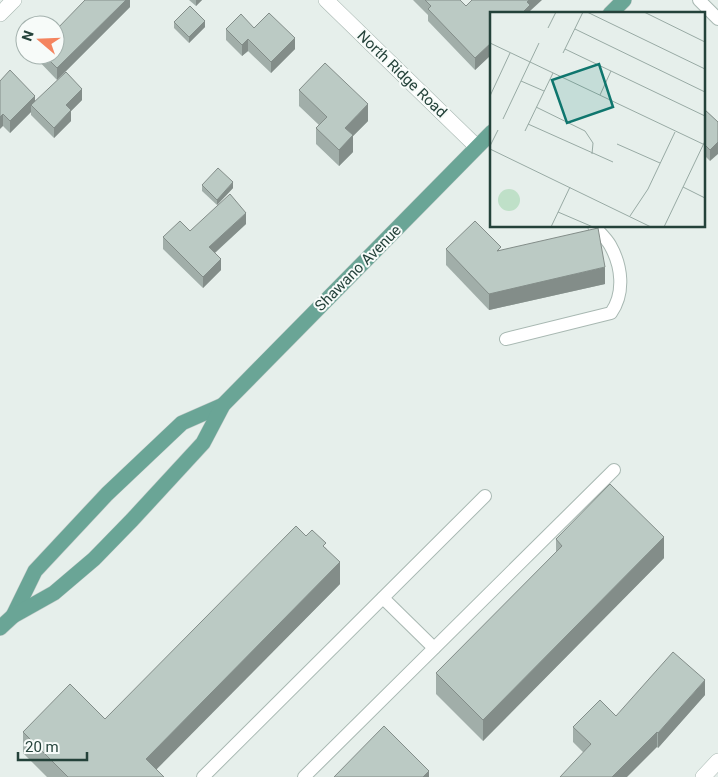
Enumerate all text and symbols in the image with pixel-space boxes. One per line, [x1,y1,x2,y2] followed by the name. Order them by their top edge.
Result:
[490,12,706,228] inset map
[15,15,65,65] north arrow
[353,27,451,121] street label: North Ridge Road
[19,28,37,43] text: N
[311,221,405,315] street label: Shawano Avenue
[18,730,86,762] scale bar
[25,738,59,756] text: 20 m

